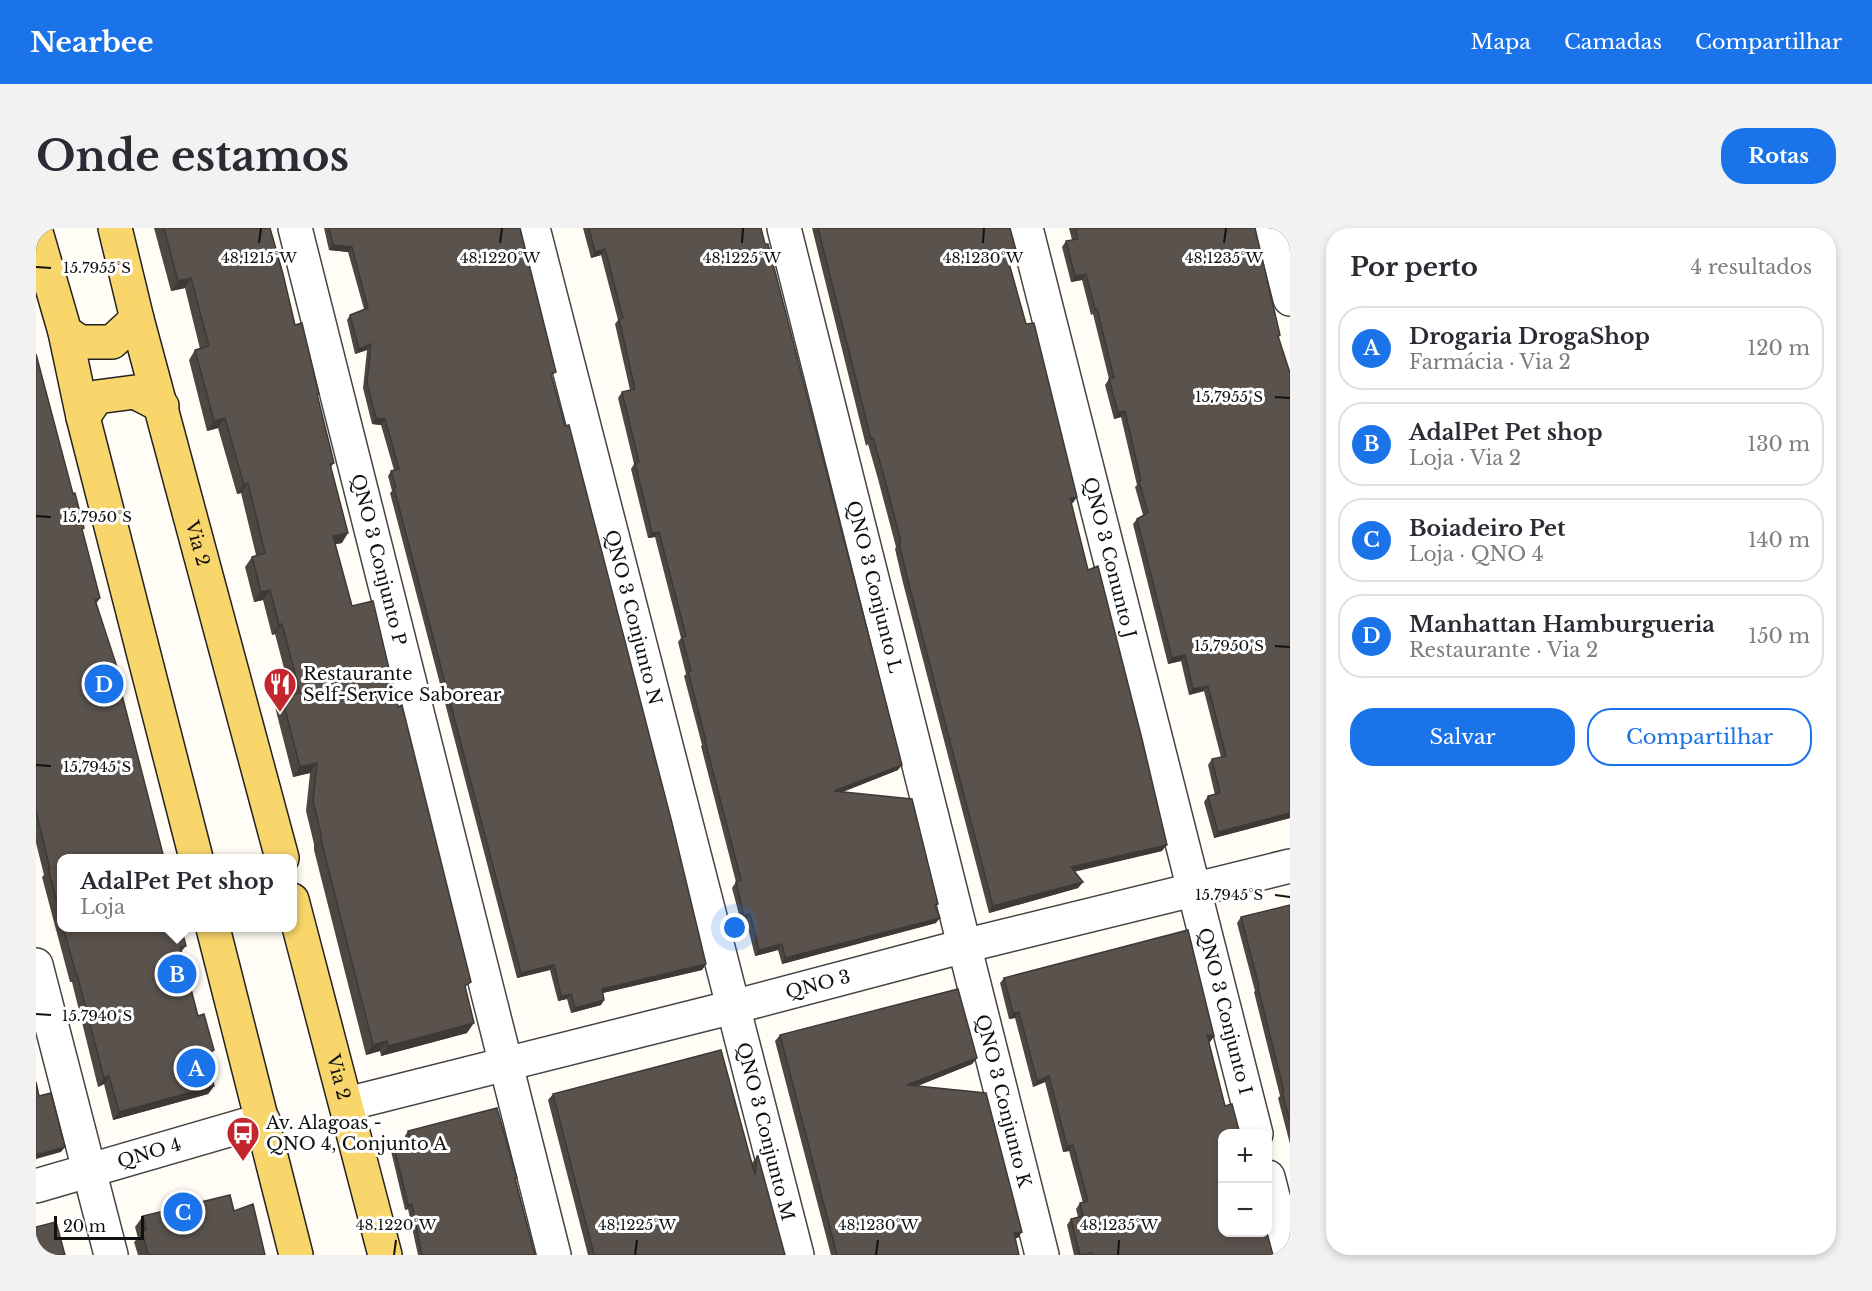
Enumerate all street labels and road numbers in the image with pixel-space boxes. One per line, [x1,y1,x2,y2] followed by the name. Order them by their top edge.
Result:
[346,472,411,648] street label: QNO 3 Conjunto P
[1079,475,1141,640] street label: QNO 3 Conunto J
[842,498,906,675] street label: QNO 3 Conjunto L
[180,517,214,569] street label: Via 2
[600,527,666,707] street label: QNO 3 Conjunto N
[1193,926,1257,1097] street label: QNO 3 Conjunto I
[783,965,853,1004] street label: QNO 3
[971,1012,1036,1191] street label: QNO 3 Conjunto K
[732,1040,799,1223] street label: QNO 3 Conjunto M
[322,1051,355,1102] street label: Via 2
[115,1133,184,1173] street label: QNO 4

